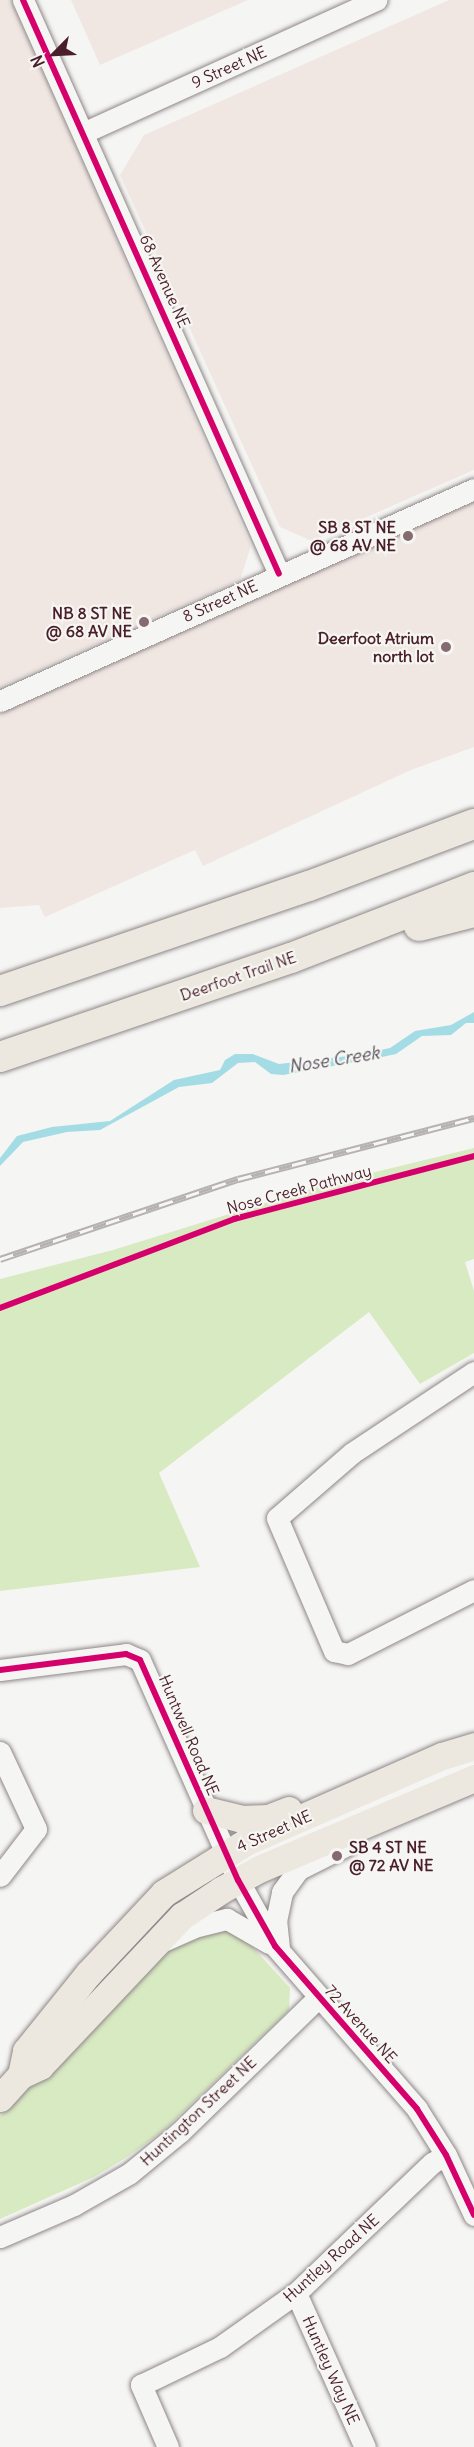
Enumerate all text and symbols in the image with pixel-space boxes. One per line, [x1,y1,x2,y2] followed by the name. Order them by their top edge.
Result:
[24,24,84,84] north arrow
[189,42,269,92] street label: 9 Street NE
[26,52,49,70] text: N
[136,231,194,331] street label: 68 Avenue NE
[310,517,396,555] place label: SB 8 ST NE @ 68 AV NE
[401,529,415,543] marker: SB 8 ST NE @ 68 AV NE
[180,576,260,626] street label: 8 Street NE
[46,603,132,641] place label: NB 8 ST NE @ 68 AV NE
[137,615,151,629] marker: NB 8 ST NE @ 68 AV NE
[318,628,434,666] place label: Deerfoot Atrium north lot
[439,640,453,654] marker: Deerfoot Atrium north lot
[177,947,299,1005] street label: Deerfoot Trail NE
[287,1042,381,1078] water label: Nose Creek
[225,1160,373,1218] street label: Nose Creek Pathway
[155,1672,223,1798] street label: Huntwell Road NE
[234,1806,314,1856] street label: 4 Street NE
[349,1837,433,1875] place label: SB 4 ST NE @ 72 AV NE
[330,1849,344,1863] marker: SB 4 ST NE @ 72 AV NE
[321,1981,401,2067] street label: 72 Avenue NE
[136,2052,260,2170] street label: Huntington Street NE
[279,2210,383,2306] street label: Huntley Road NE
[298,2313,364,2427] street label: Huntley Way NE

